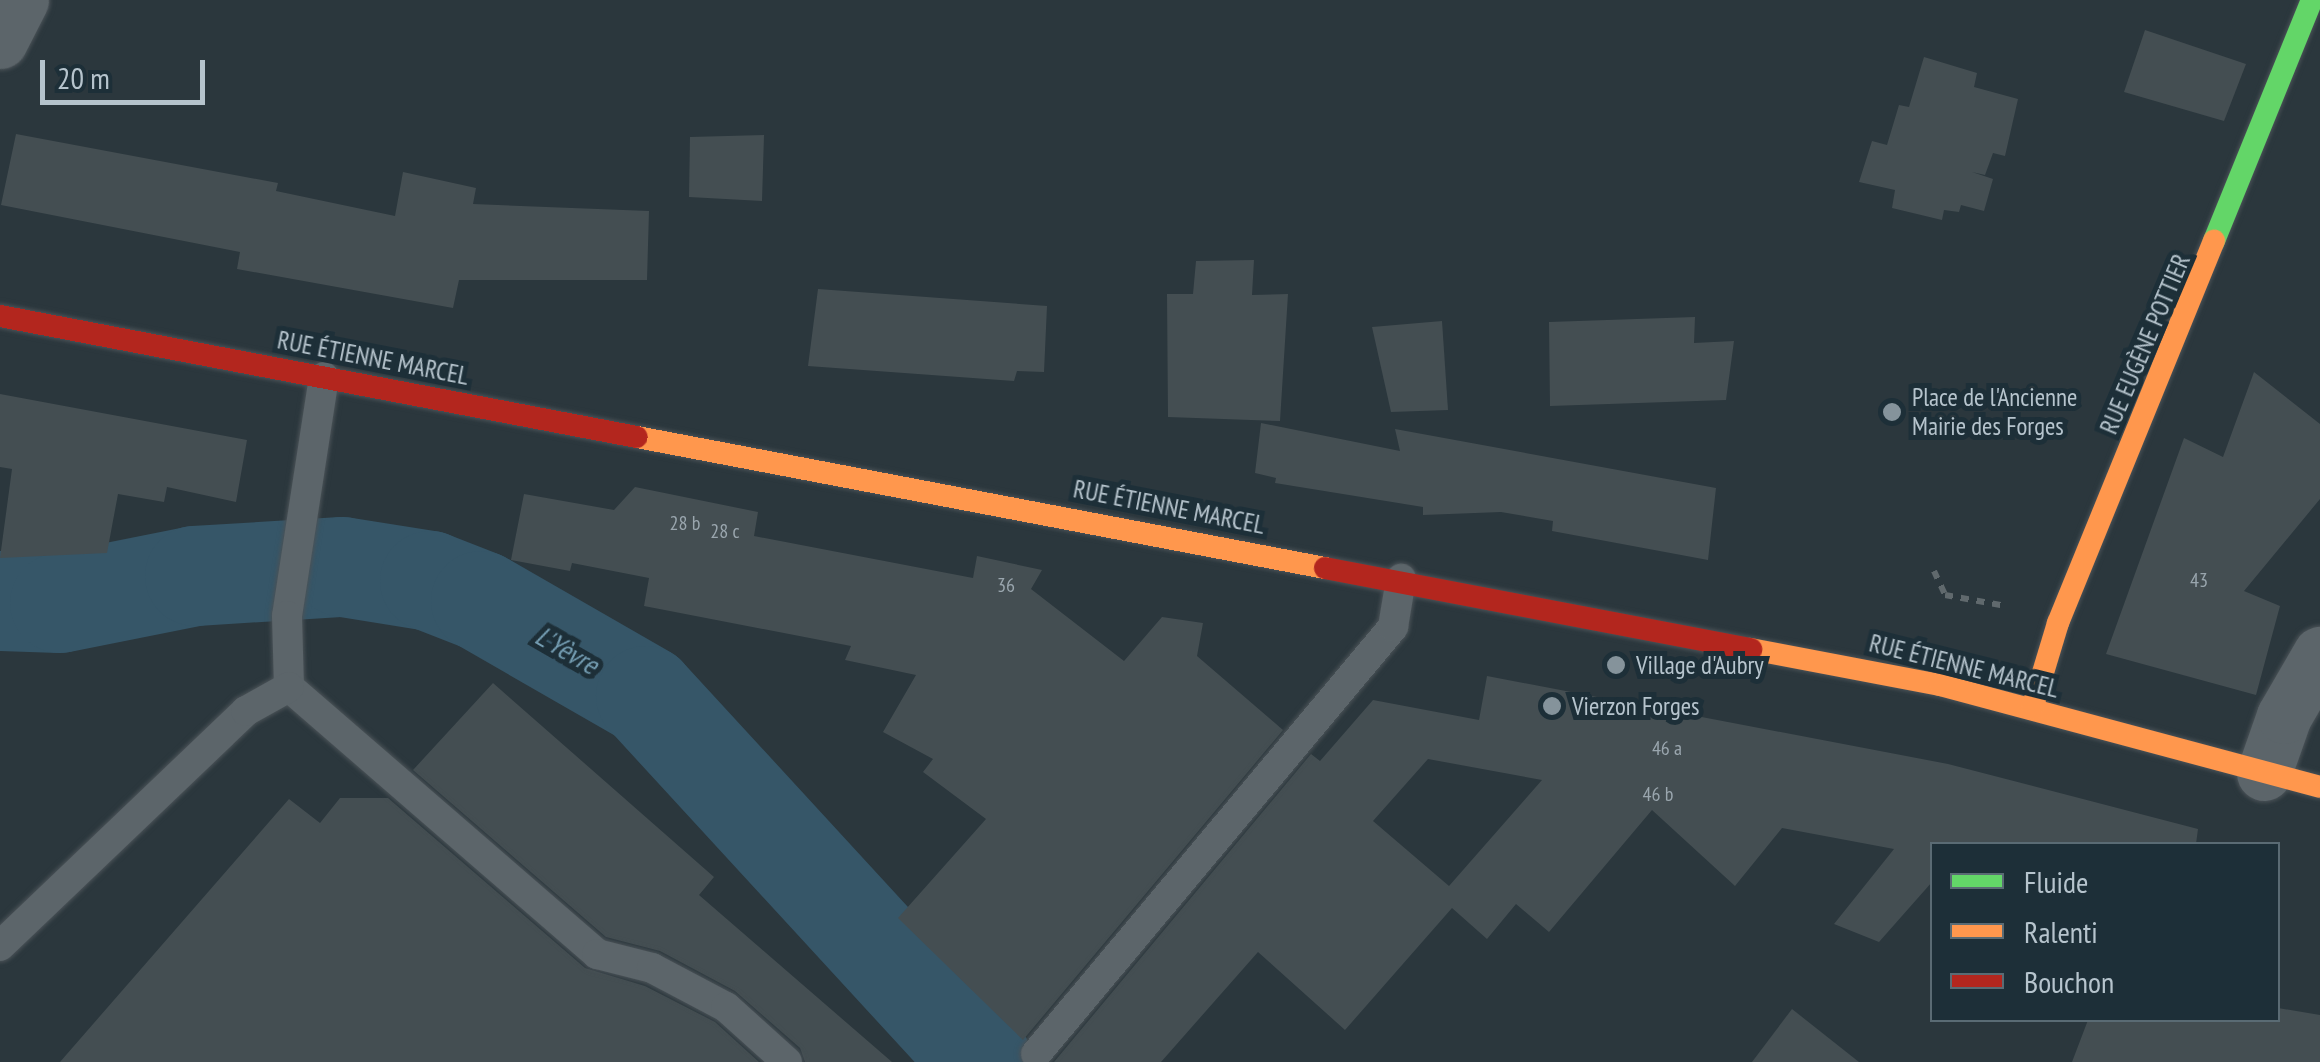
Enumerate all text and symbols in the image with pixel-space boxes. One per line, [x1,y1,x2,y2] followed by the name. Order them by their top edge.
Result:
[45,40,210,102] scale bar
[57,58,110,97] text: 20 m
[2094,250,2196,438] street label: RUE EUGÈNE POTTIER
[275,325,471,391] street label: RUE ÉTIENNE MARCEL
[1912,383,2077,442] place label: Place de l'Ancienne Mairie des Forges
[1881,401,1903,423] marker: Place de l'Ancienne Mairie des Forges
[1071,474,1267,540] street label: RUE ÉTIENNE MARCEL
[670,511,700,535] house number: 28 b
[710,519,740,543] house number: 28 c
[2190,568,2208,592] house number: 43
[997,573,1015,597] house number: 36
[530,619,604,681] water label: L'Yèvre
[1866,628,2062,704] street label: RUE ÉTIENNE MARCEL
[1636,650,1764,680] place label: Village d'Aubry
[1605,654,1627,676] marker: Village d'Aubry
[1572,691,1699,721] place label: Vierzon Forges
[1541,695,1563,717] marker: Vierzon Forges
[1652,736,1682,760] house number: 46 a
[1643,782,1673,806] house number: 46 b
[1930,842,2280,1022] legend
[2024,862,2088,901] text: Fluide
[2024,912,2098,951] text: Ralenti
[2024,962,2114,1001] text: Bouchon

